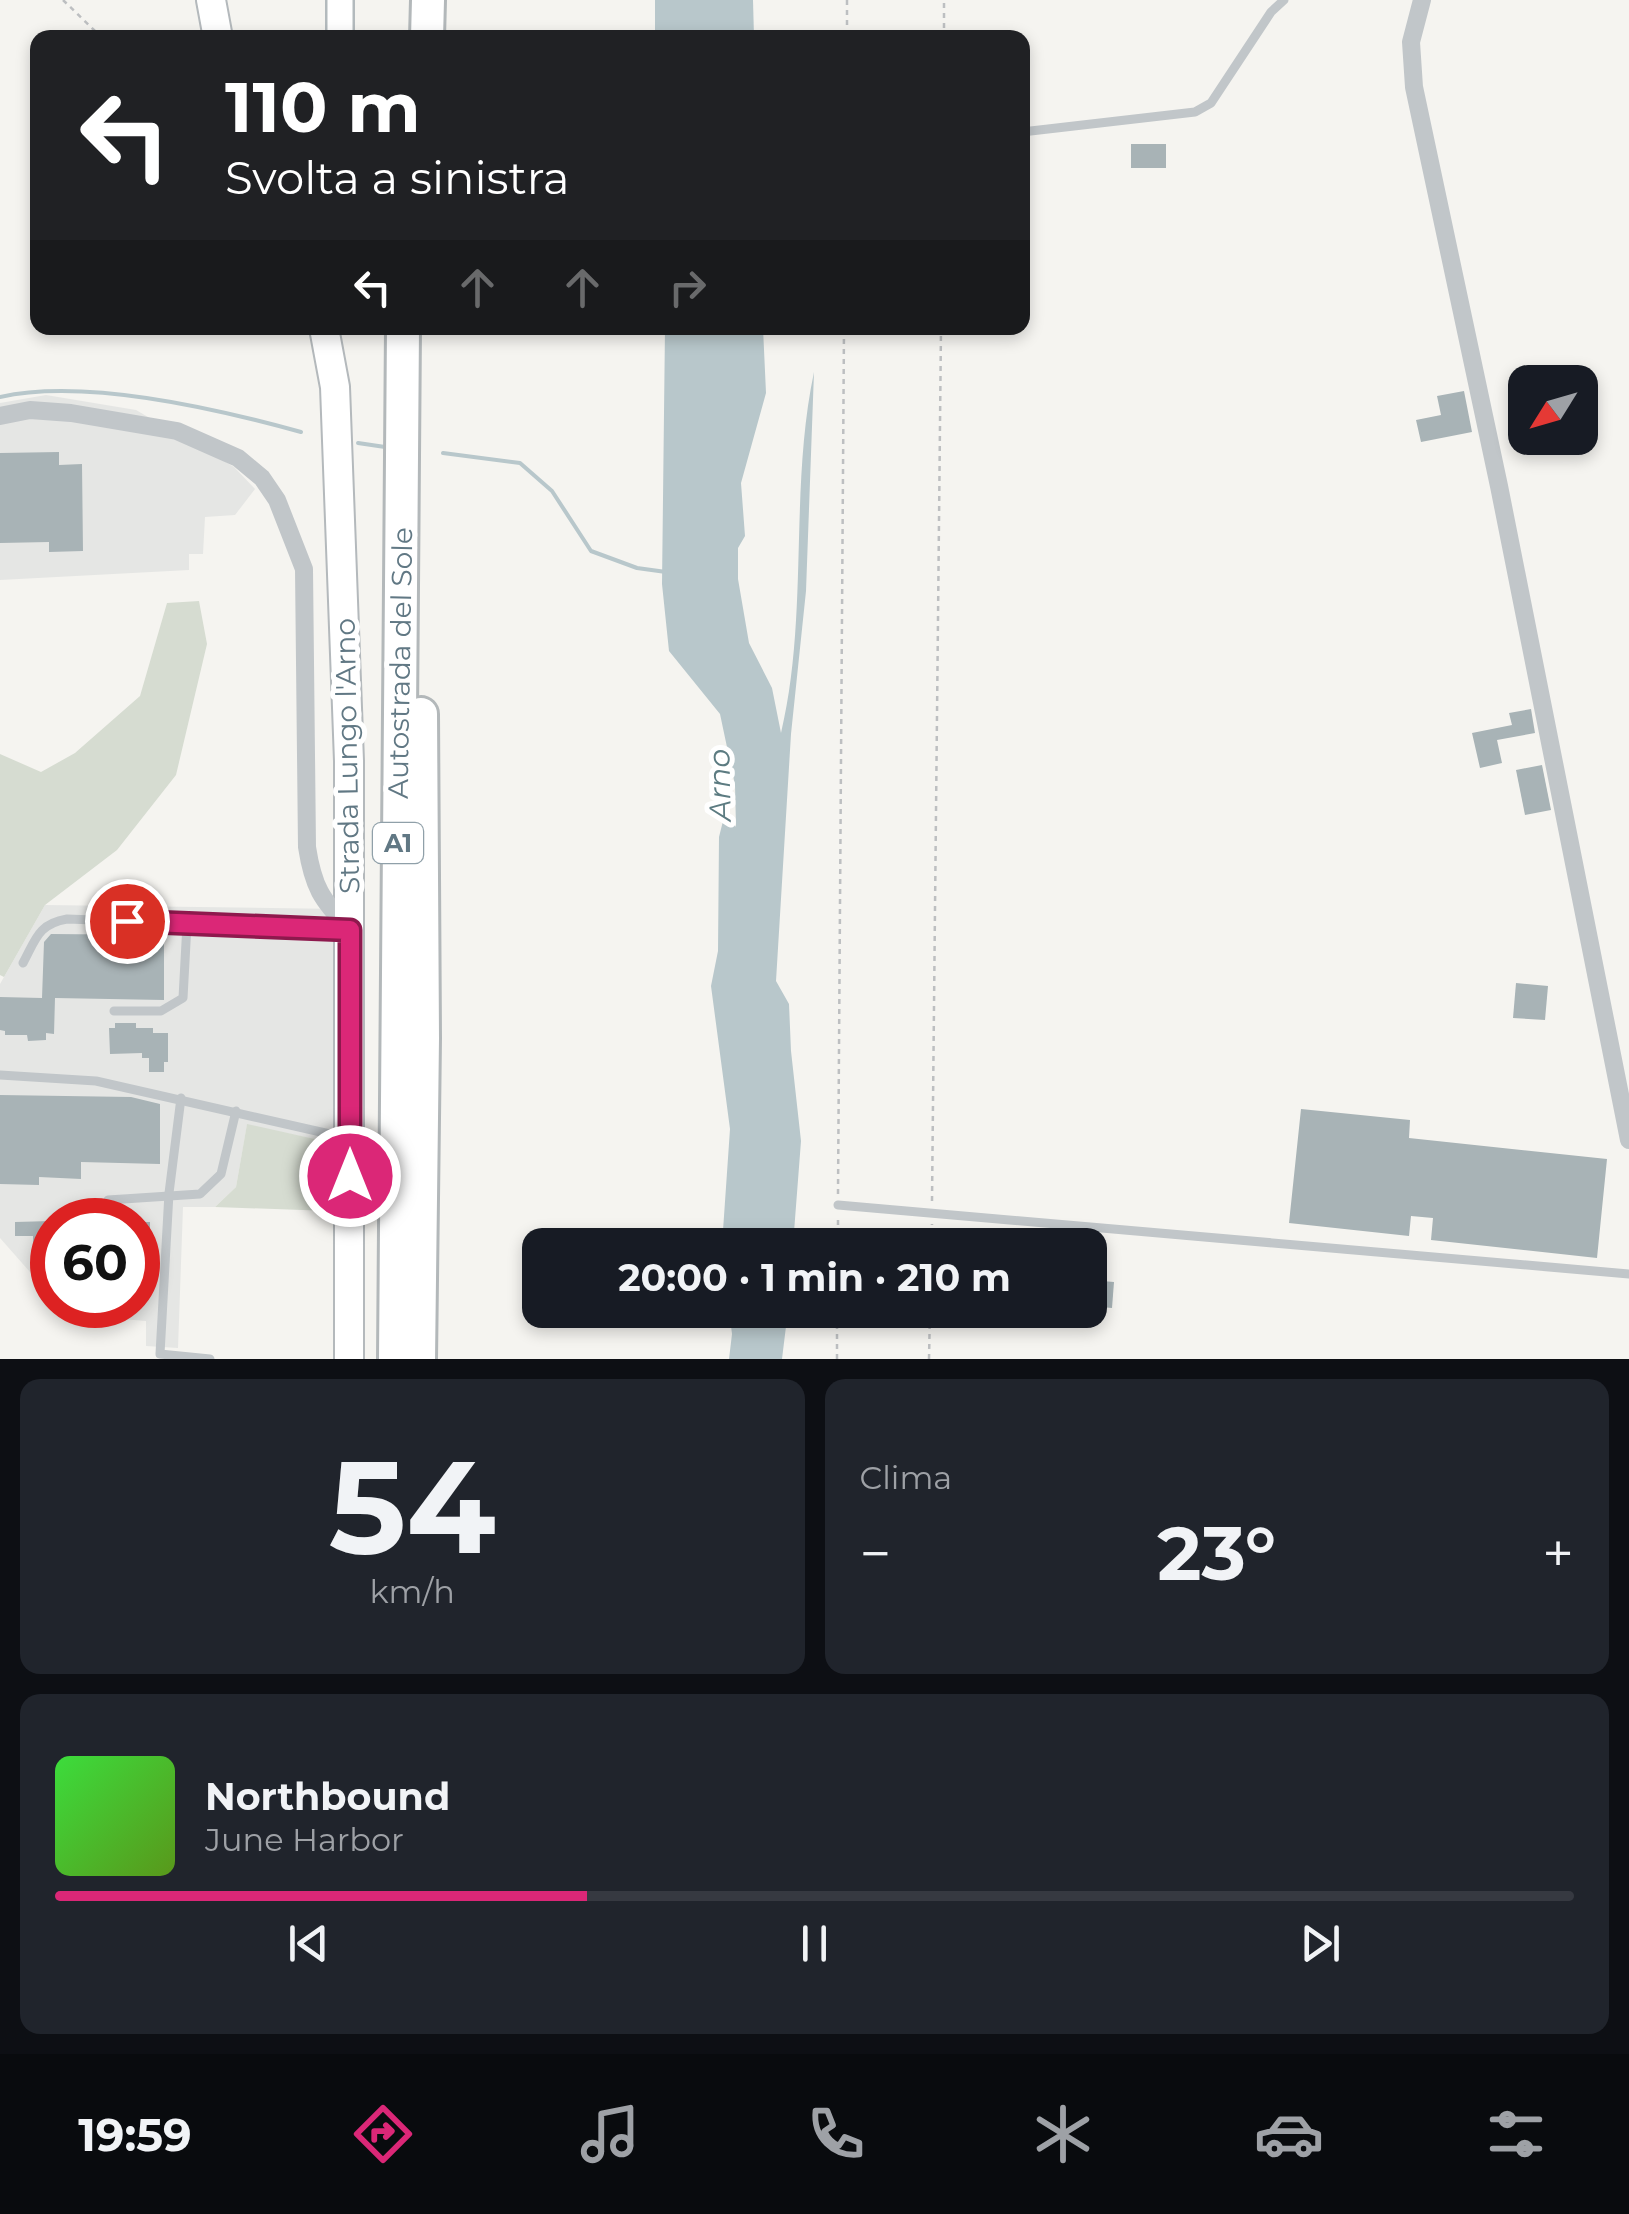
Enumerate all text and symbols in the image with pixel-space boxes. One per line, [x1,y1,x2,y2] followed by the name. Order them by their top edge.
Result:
[225,64,421,150] text: 110 m
[60,70,190,200] icon: left
[225,150,570,205] text: Svolta a sinistra
[345,260,400,315] icon: left
[450,260,505,315] icon: ahead
[555,260,610,315] icon: ahead
[660,260,715,315] icon: right
[1508,365,1598,455] north arrow
[1508,365,1598,455] map controls
[381,527,419,799] street label: Autostrada del Sole
[328,618,366,894] street label: Strada Lungo l'Arno
[700,748,739,824] water label: Arno
[373,823,423,863] road number: A1
[85,879,170,964] pin
[100,894,155,949] icon: arrive
[298,1124,402,1228] position arrow
[30,1198,160,1328] speed limit sign: 60
[618,1254,1011,1301] text: 20:00 · 1 min · 210 m
[329,1427,496,1586] text: 54
[860,1458,952,1497] text: Clima
[1157,1507,1276,1599] text: 23°
[860,1520,891,1587] text: −
[1542,1520,1574,1587] text: +
[370,1572,455,1611] text: km/h
[205,1773,450,1820] text: Northbound
[205,1820,404,1859] text: June Harbor
[281,1916,336,1971] icon: previous
[787,1916,842,1971] icon: pause
[1293,1916,1348,1971] icon: next
[348,2099,418,2169] icon: directions
[575,2099,645,2169] icon: music
[801,2099,871,2169] icon: phone
[1028,2099,1098,2169] icon: climate
[1254,2099,1324,2169] icon: car
[1481,2099,1551,2169] icon: filters
[78,2107,192,2162] text: 19:59

